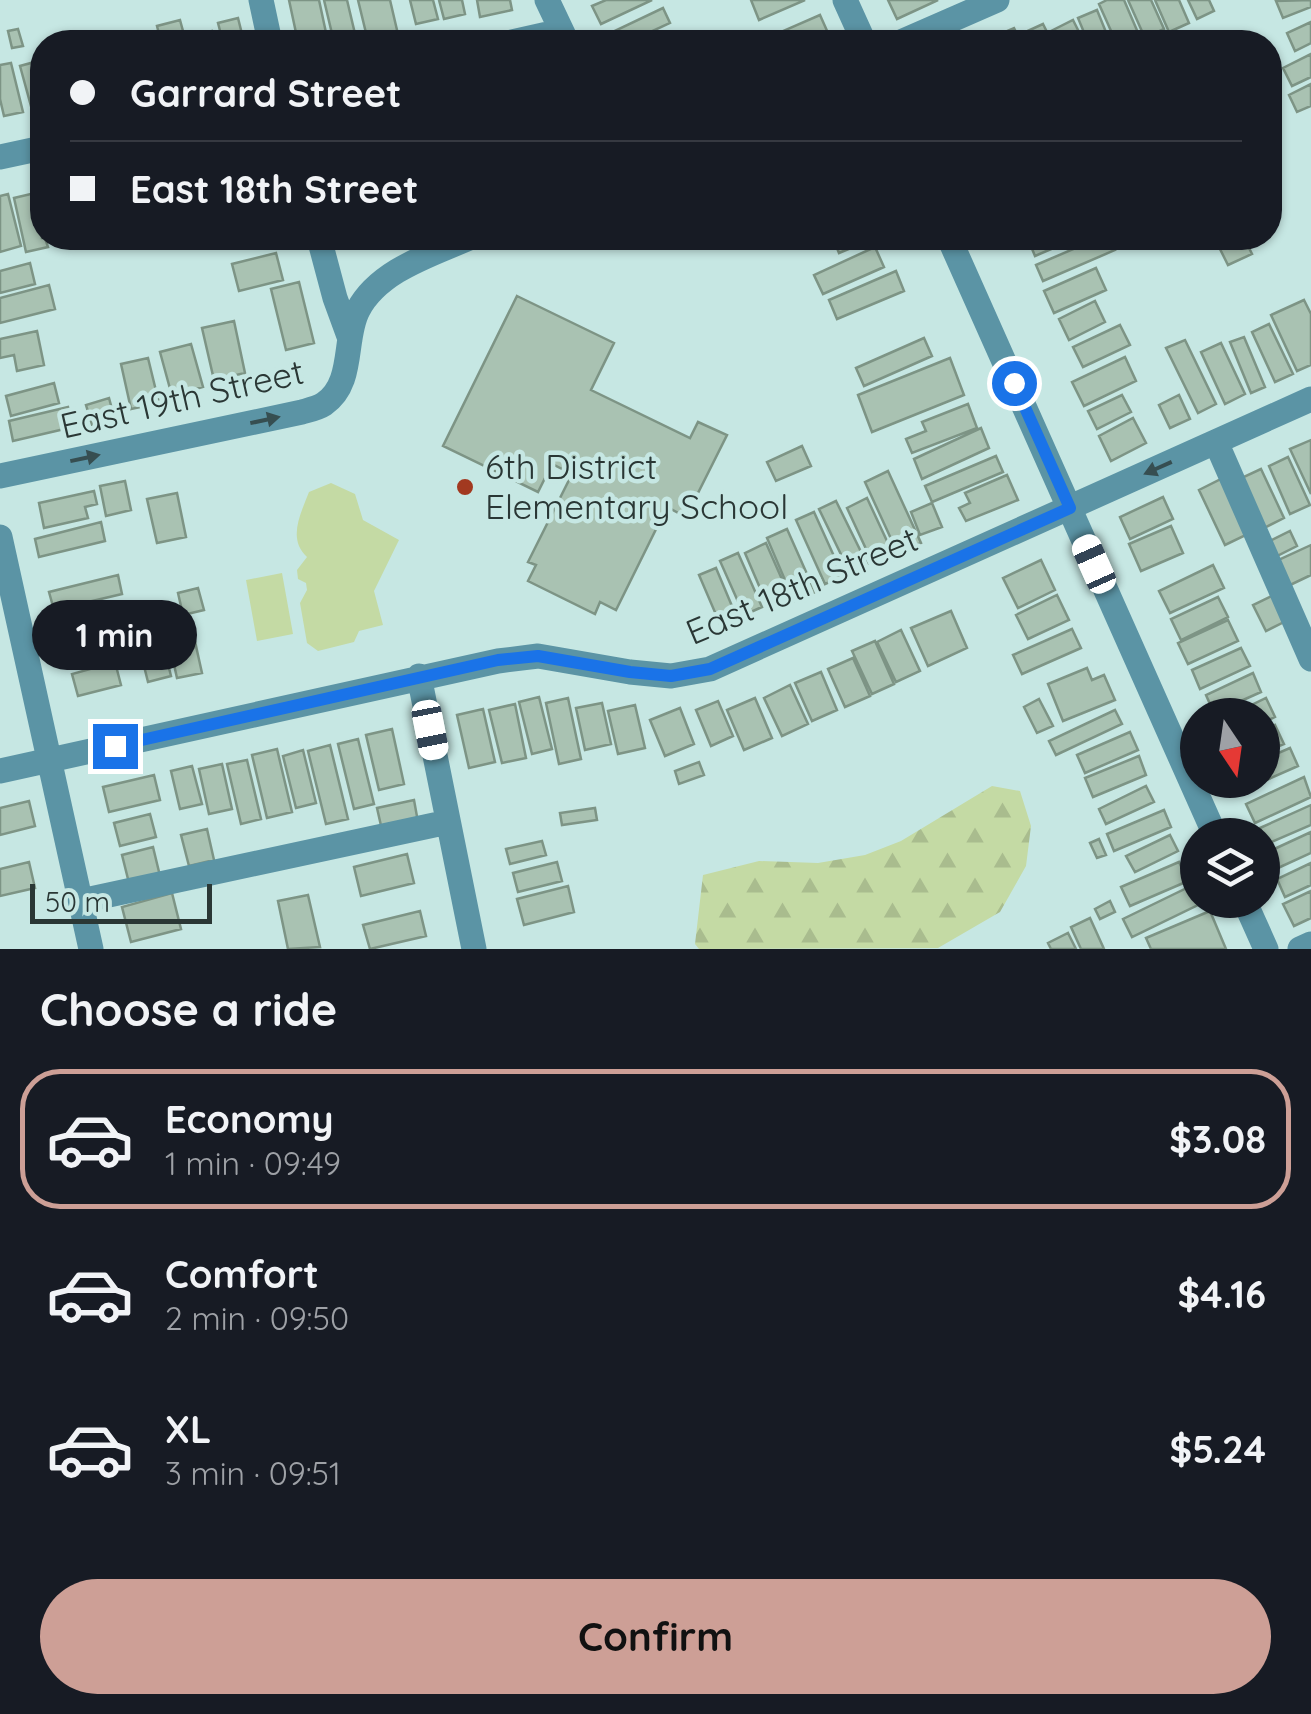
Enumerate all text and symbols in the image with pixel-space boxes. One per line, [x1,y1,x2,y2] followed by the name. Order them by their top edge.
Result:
[130,69,402,117] text: Garrard Street
[130,165,418,213] text: East 18th Street
[56,349,308,447] street label: East 19th Street
[992,361,1037,406] route start
[250,412,281,427] one-way arrow
[485,444,788,528] place label: 6th District Elementary School
[70,450,101,465] one-way arrow
[1143,459,1172,476] one-way arrow
[454,476,476,498] marker: 6th District Elementary School
[679,516,924,654] street label: East 18th Street
[1068,530,1120,598] car
[32,601,198,671] callout: 1 min
[76,615,153,655] text: 1 min
[410,698,450,762] car
[1180,698,1280,798] north arrow
[1180,698,1280,918] map controls
[93,724,138,769] route end
[1180,818,1280,918] button: layers
[30,879,212,924] scale bar
[45,884,110,919] text: 50 m
[40,981,337,1037] text: Choose a ride
[45,1094,135,1184] icon: car
[165,1095,334,1143] text: Economy
[1169,1115,1266,1163] text: $3.08
[165,1143,341,1183] text: 1 min · 09:49
[45,1249,135,1339] icon: car
[165,1250,319,1298] text: Comfort
[1178,1270,1266,1318] text: $4.16
[165,1298,349,1338] text: 2 min · 09:50
[45,1404,135,1494] icon: car
[165,1405,211,1453] text: XL
[1170,1425,1266,1473] text: $5.24
[165,1453,341,1493] text: 3 min · 09:51
[40,1579,1271,1694] button: Confirm

